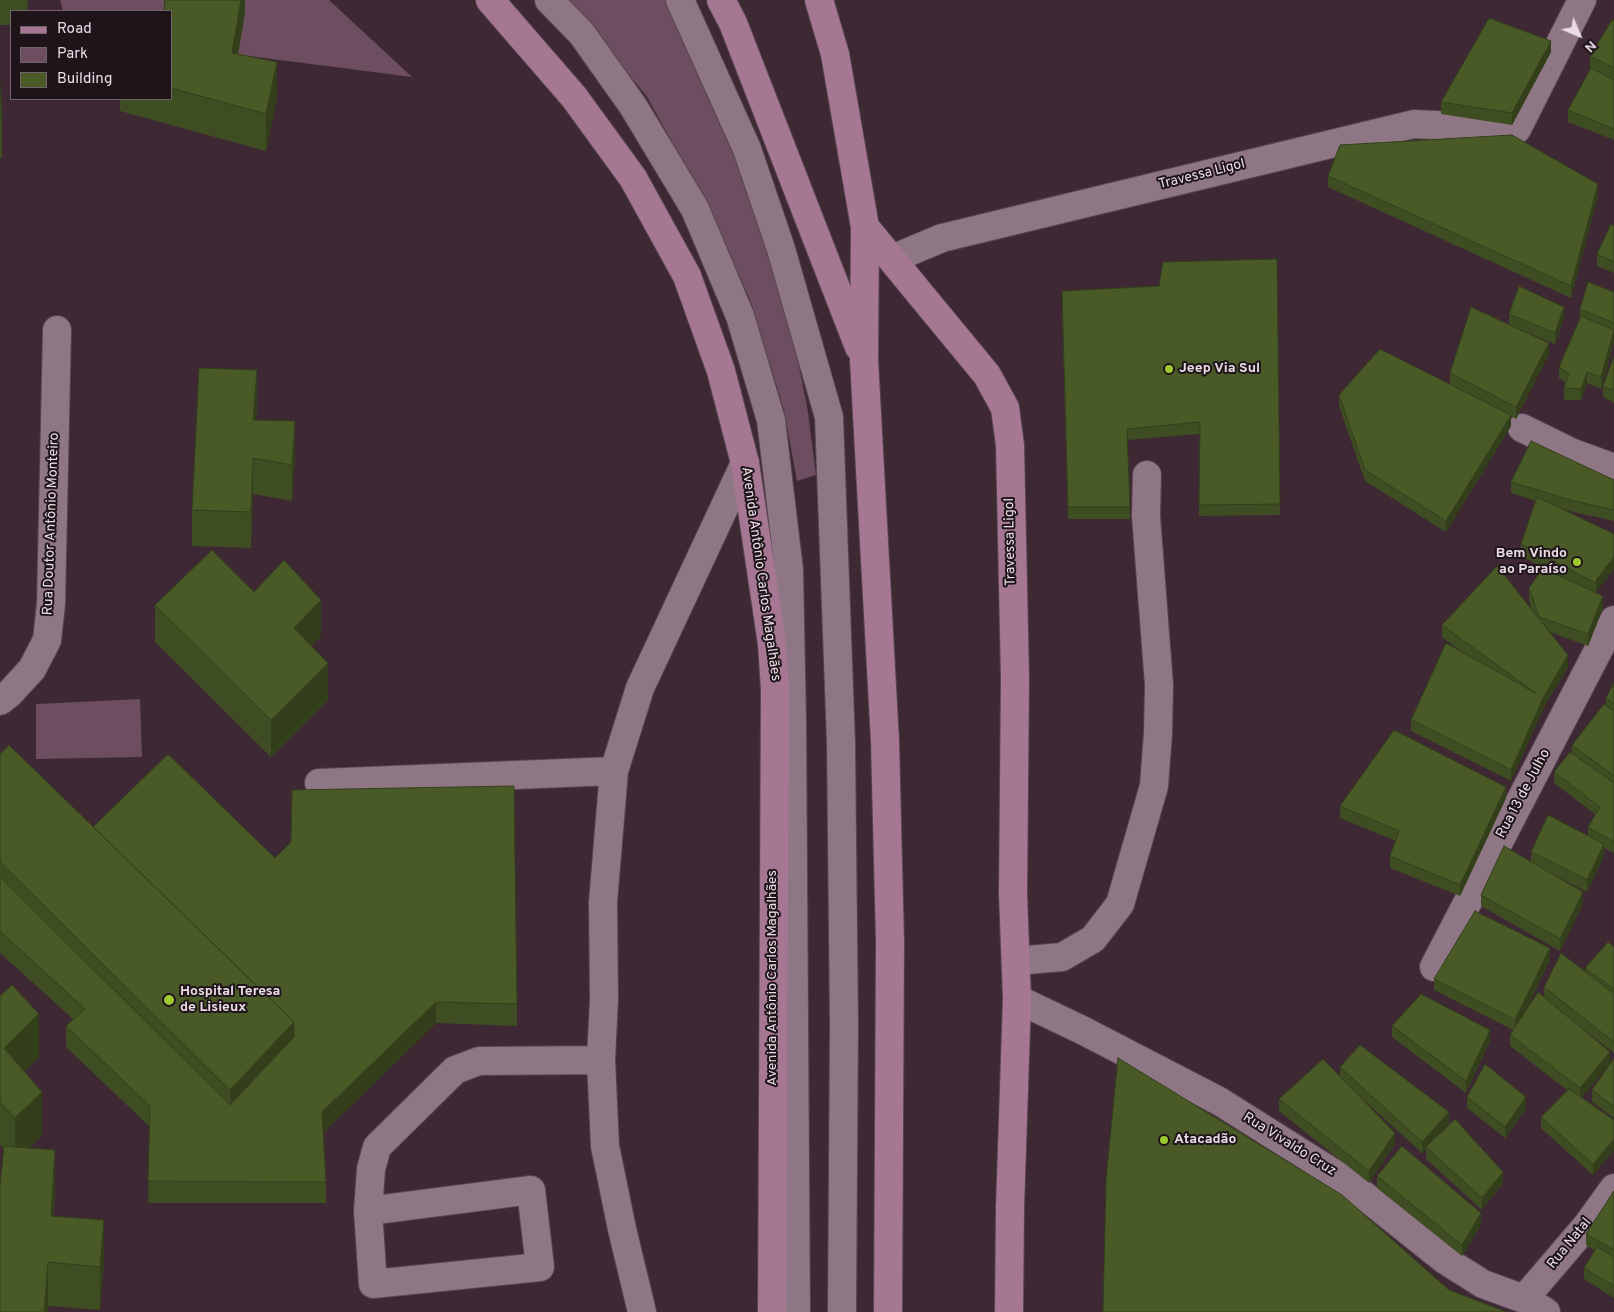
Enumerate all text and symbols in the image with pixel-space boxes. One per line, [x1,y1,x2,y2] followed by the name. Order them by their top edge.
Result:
[10,10,172,100] legend
[1554,10,1604,60] north arrow
[57,20,92,39] text: Road
[1580,36,1600,56] text: N
[57,45,88,64] text: Park
[57,70,112,89] text: Building
[1157,156,1247,194] street label: Travessa Ligol
[1179,361,1260,377] place label: Jeep Via Sul
[1163,363,1175,375] marker: Jeep Via Sul
[40,432,64,616] street label: Rua Doutor Antônio Monteiro
[737,466,783,682] street label: Avenida Antônio Carlos Magalhães
[1002,498,1020,586] street label: Travessa Ligol
[1496,546,1567,578] place label: Bem Vindo ao Paraíso
[1571,556,1583,568] marker: Bem Vindo ao Paraíso
[1493,747,1555,841] street label: Rua 13 de Julho
[765,870,781,1086] street label: Avenida Antônio Carlos Magalhães
[180,984,280,1016] place label: Hospital Teresa de Lisieux
[162,993,176,1007] marker: Hospital Teresa de Lisieux
[1239,1110,1339,1180] street label: Rua Vivaldo Cruz
[1174,1132,1236,1148] place label: Atacadão
[1158,1134,1170,1146] marker: Atacadão
[1544,1215,1596,1273] street label: Rua Natal

